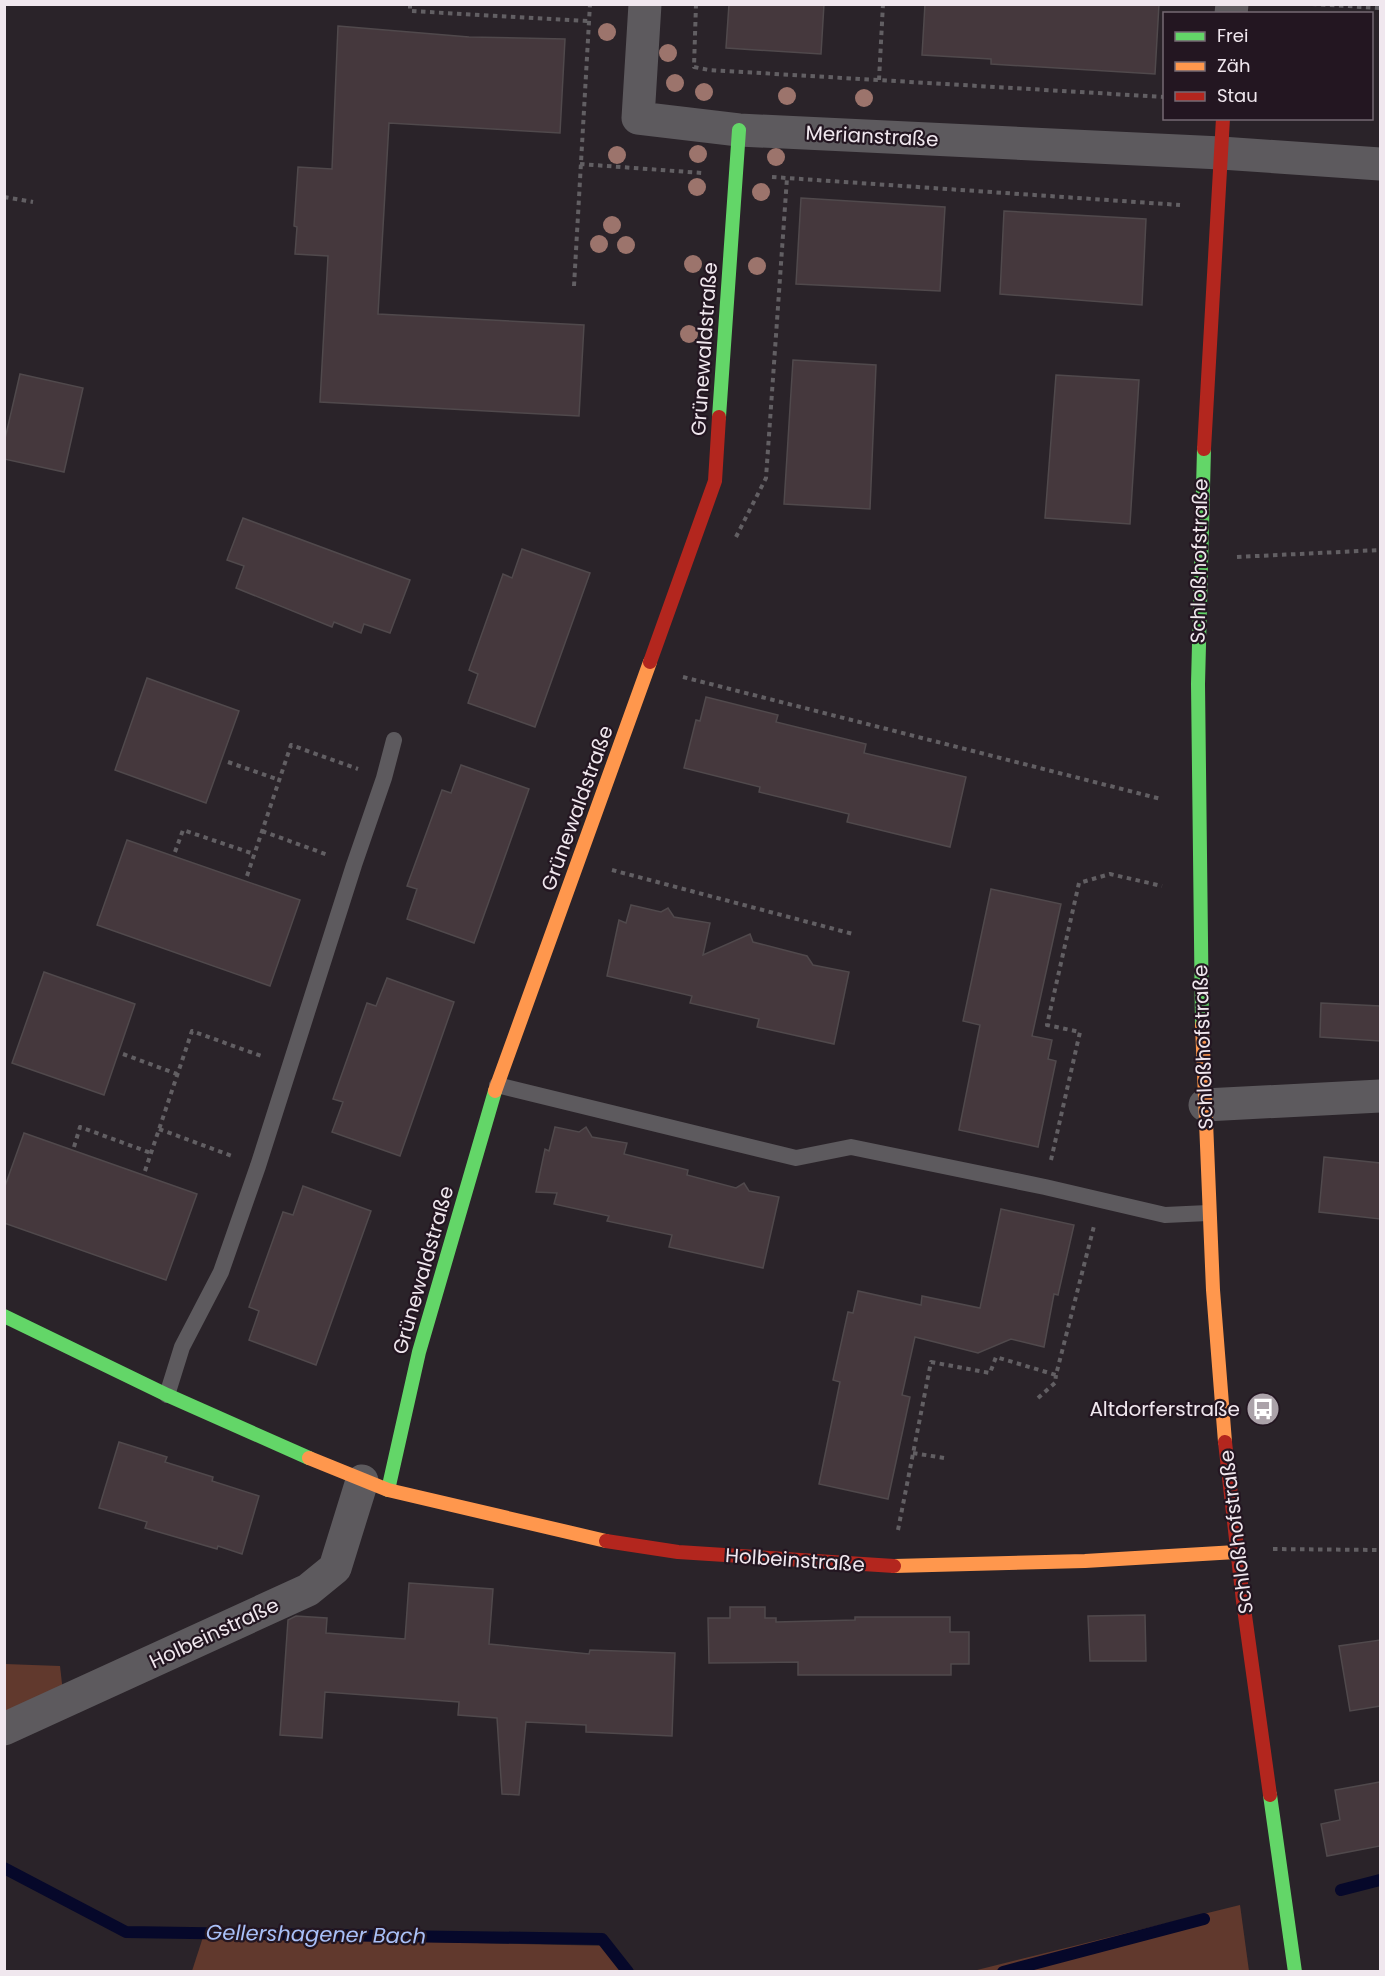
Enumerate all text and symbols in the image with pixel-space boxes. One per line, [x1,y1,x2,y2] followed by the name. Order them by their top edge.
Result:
[1163,12,1373,120] legend
[1217,23,1248,48] text: Frei
[1217,53,1250,78] text: Zäh
[1217,83,1258,108] text: Stau
[805,119,939,153] street label: Merianstraße
[684,261,724,437] street label: Grünewaldstraße
[1184,478,1214,644] street label: Schloßhofstraße
[534,721,620,895] street label: Grünewaldstraße
[1186,964,1220,1130] street label: Schloßhofstraße
[386,1182,460,1358] street label: Grünewaldstraße
[1245,1391,1281,1427] bus stop icon: Altdorferstraße
[1089,1395,1240,1423] place label: Altdorferstraße
[1212,1448,1260,1616] street label: Schloßhofstraße
[724,1541,866,1579] street label: Holbeinstraße
[145,1591,283,1675] street label: Holbeinstraße
[206,1918,426,1950] water label: Gellershagener Bach

